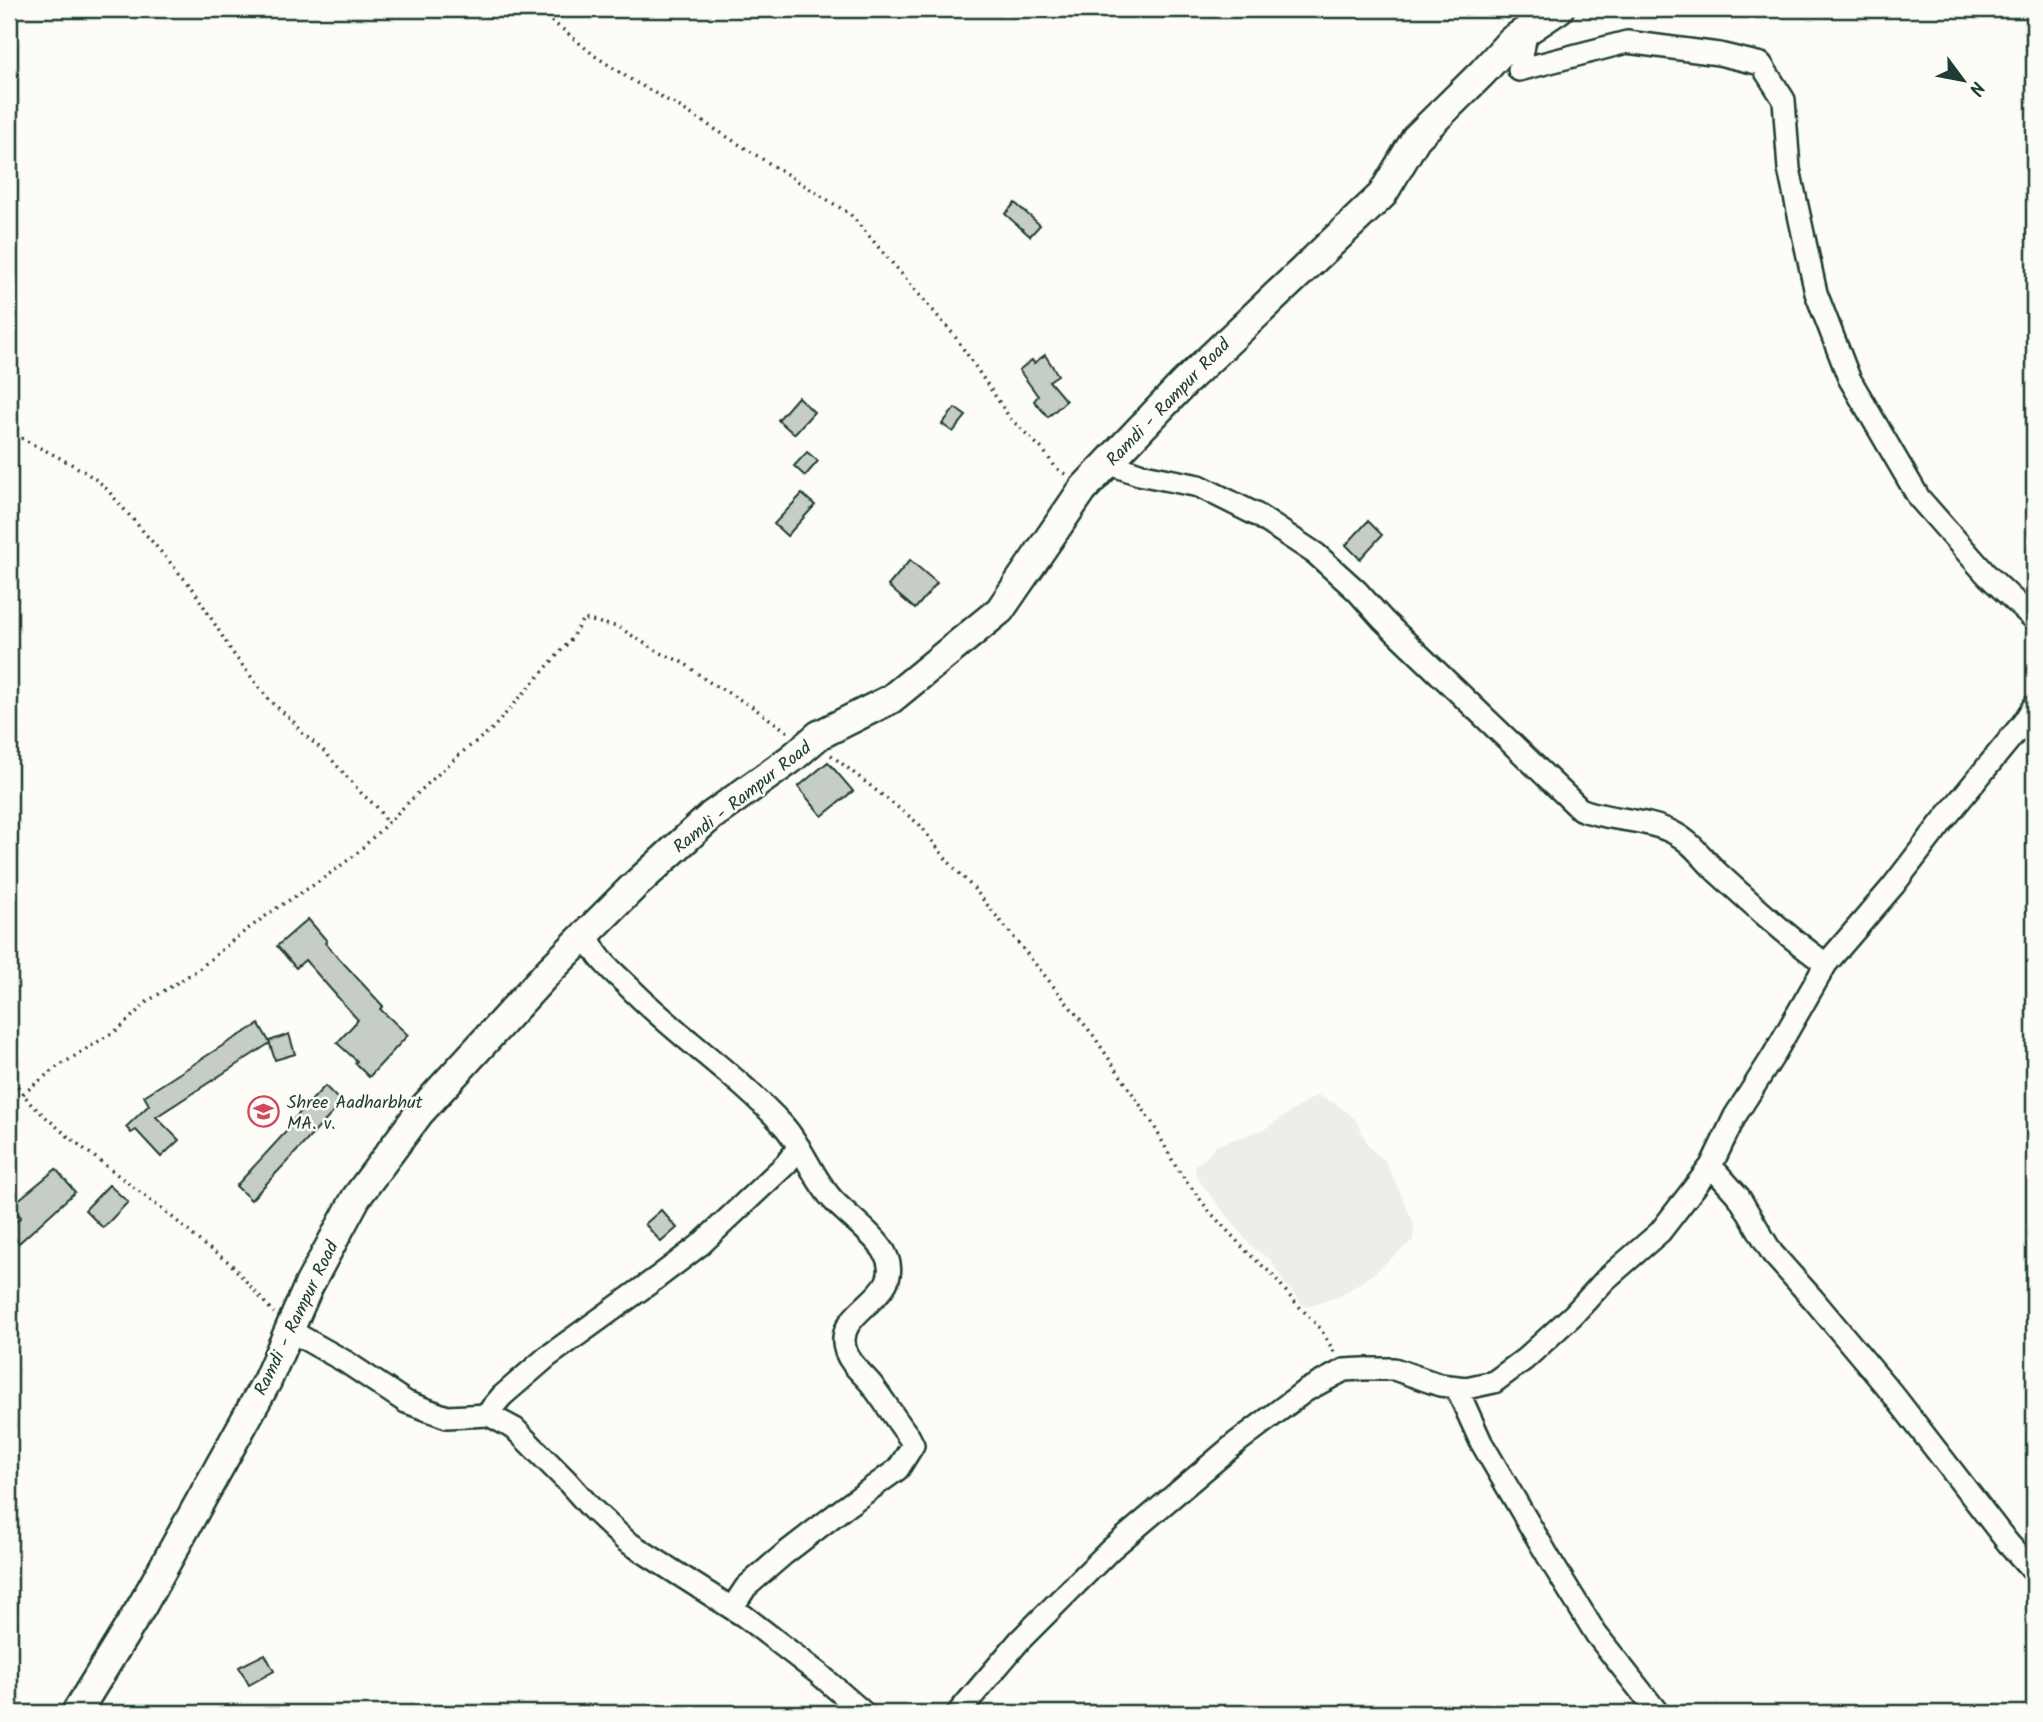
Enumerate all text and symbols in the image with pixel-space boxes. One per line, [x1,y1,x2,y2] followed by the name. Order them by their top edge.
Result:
[1927,46,1997,116] north arrow
[1960,75,1992,101] text: N
[1100,331,1239,474] street label: Ramdi - Rampur Road
[667,734,819,862] street label: Ramdi - Rampur Road
[287,1089,424,1139] place label: Shree Aadharbhut MA. v.
[247,1095,281,1129] school or university icon: Shree Aadharbhut MA. v.
[247,1235,348,1401] street label: Ramdi - Rampur Road

